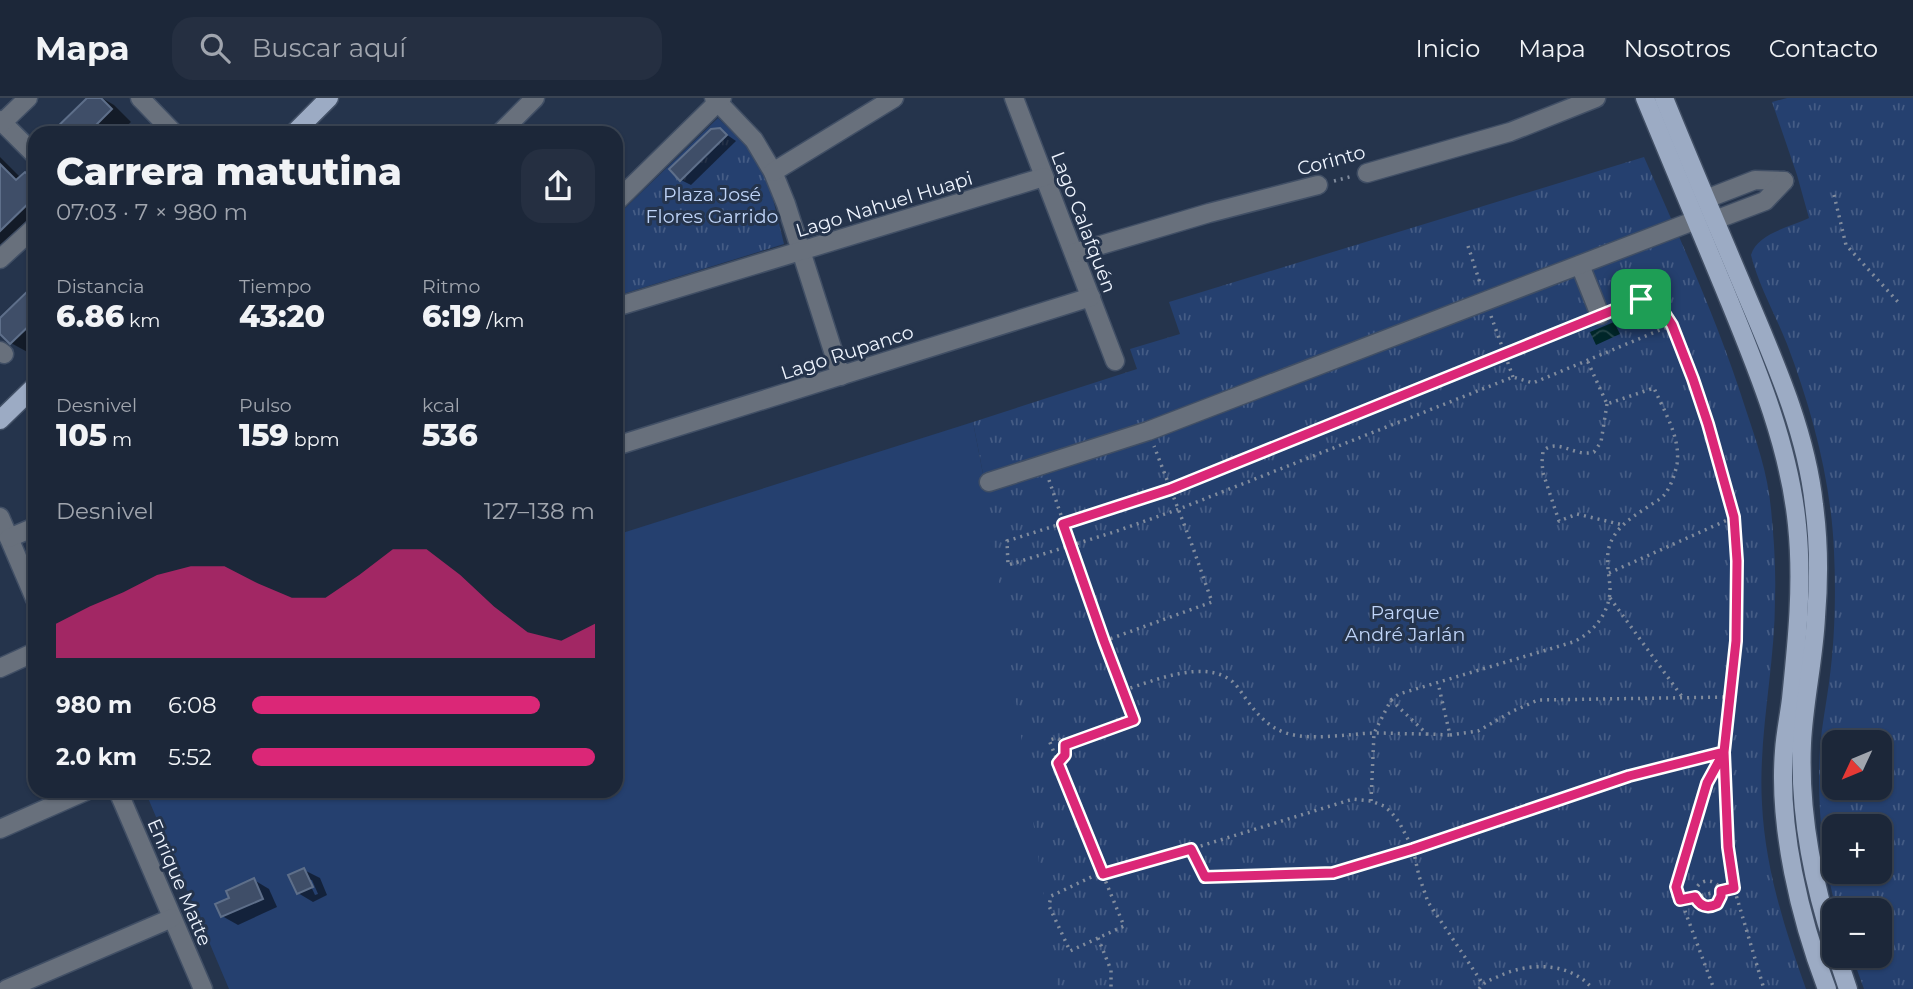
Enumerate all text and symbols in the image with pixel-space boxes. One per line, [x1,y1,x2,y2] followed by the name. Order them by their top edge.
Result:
[172,17,662,80] search box
[35,28,130,68] text: Mapa
[196,29,234,67] icon: search
[252,32,406,64] text: Buscar aquí
[1415,34,1480,63] text: Inicio
[1518,34,1586,63] text: Mapa
[1624,34,1731,63] text: Nosotros
[1769,34,1878,63] text: Contacto
[1295,140,1368,181] street label: Corinto
[56,148,402,195] text: Carrera matutina
[1046,148,1121,296] street label: Lago Calafquén
[521,149,595,223] button: share
[793,167,975,242] street label: Lago Nahuel Huapi
[646,183,779,228] park label: Plaza José Flores Garrido
[56,198,248,226] text: 07:03 · 7 × 980 m
[1611,269,1671,329] pin
[56,275,144,298] text: Distancia
[239,275,311,298] text: Tiempo
[422,275,480,298] text: Ritmo
[1622,280,1660,318] icon: arrive
[56,298,124,335] text: 6.86
[239,298,325,335] text: 43:20
[422,298,482,335] text: 6:19
[124,309,160,332] text: km
[482,309,524,332] text: /km
[778,320,916,385] street label: Lago Rupanco
[56,394,137,417] text: Desnivel
[239,394,292,417] text: Pulso
[422,394,460,417] text: kcal
[56,417,107,454] text: 105
[239,417,289,454] text: 159
[422,417,478,454] text: 536
[107,428,132,451] text: m
[289,428,340,451] text: bpm
[56,497,154,525] text: Desnivel
[484,497,595,525] text: 127–138 m
[1345,601,1465,646] park label: Parque André Jarlán
[56,691,132,719] text: 980 m
[168,691,217,719] text: 6:08
[1822,730,1892,800] north arrow
[1822,730,1892,968] map controls
[56,743,137,771] text: 2.0 km
[168,743,212,771] text: 5:52
[1822,814,1892,884] button: +
[142,815,217,949] street label: Enrique Matte
[1822,898,1892,968] button: −

